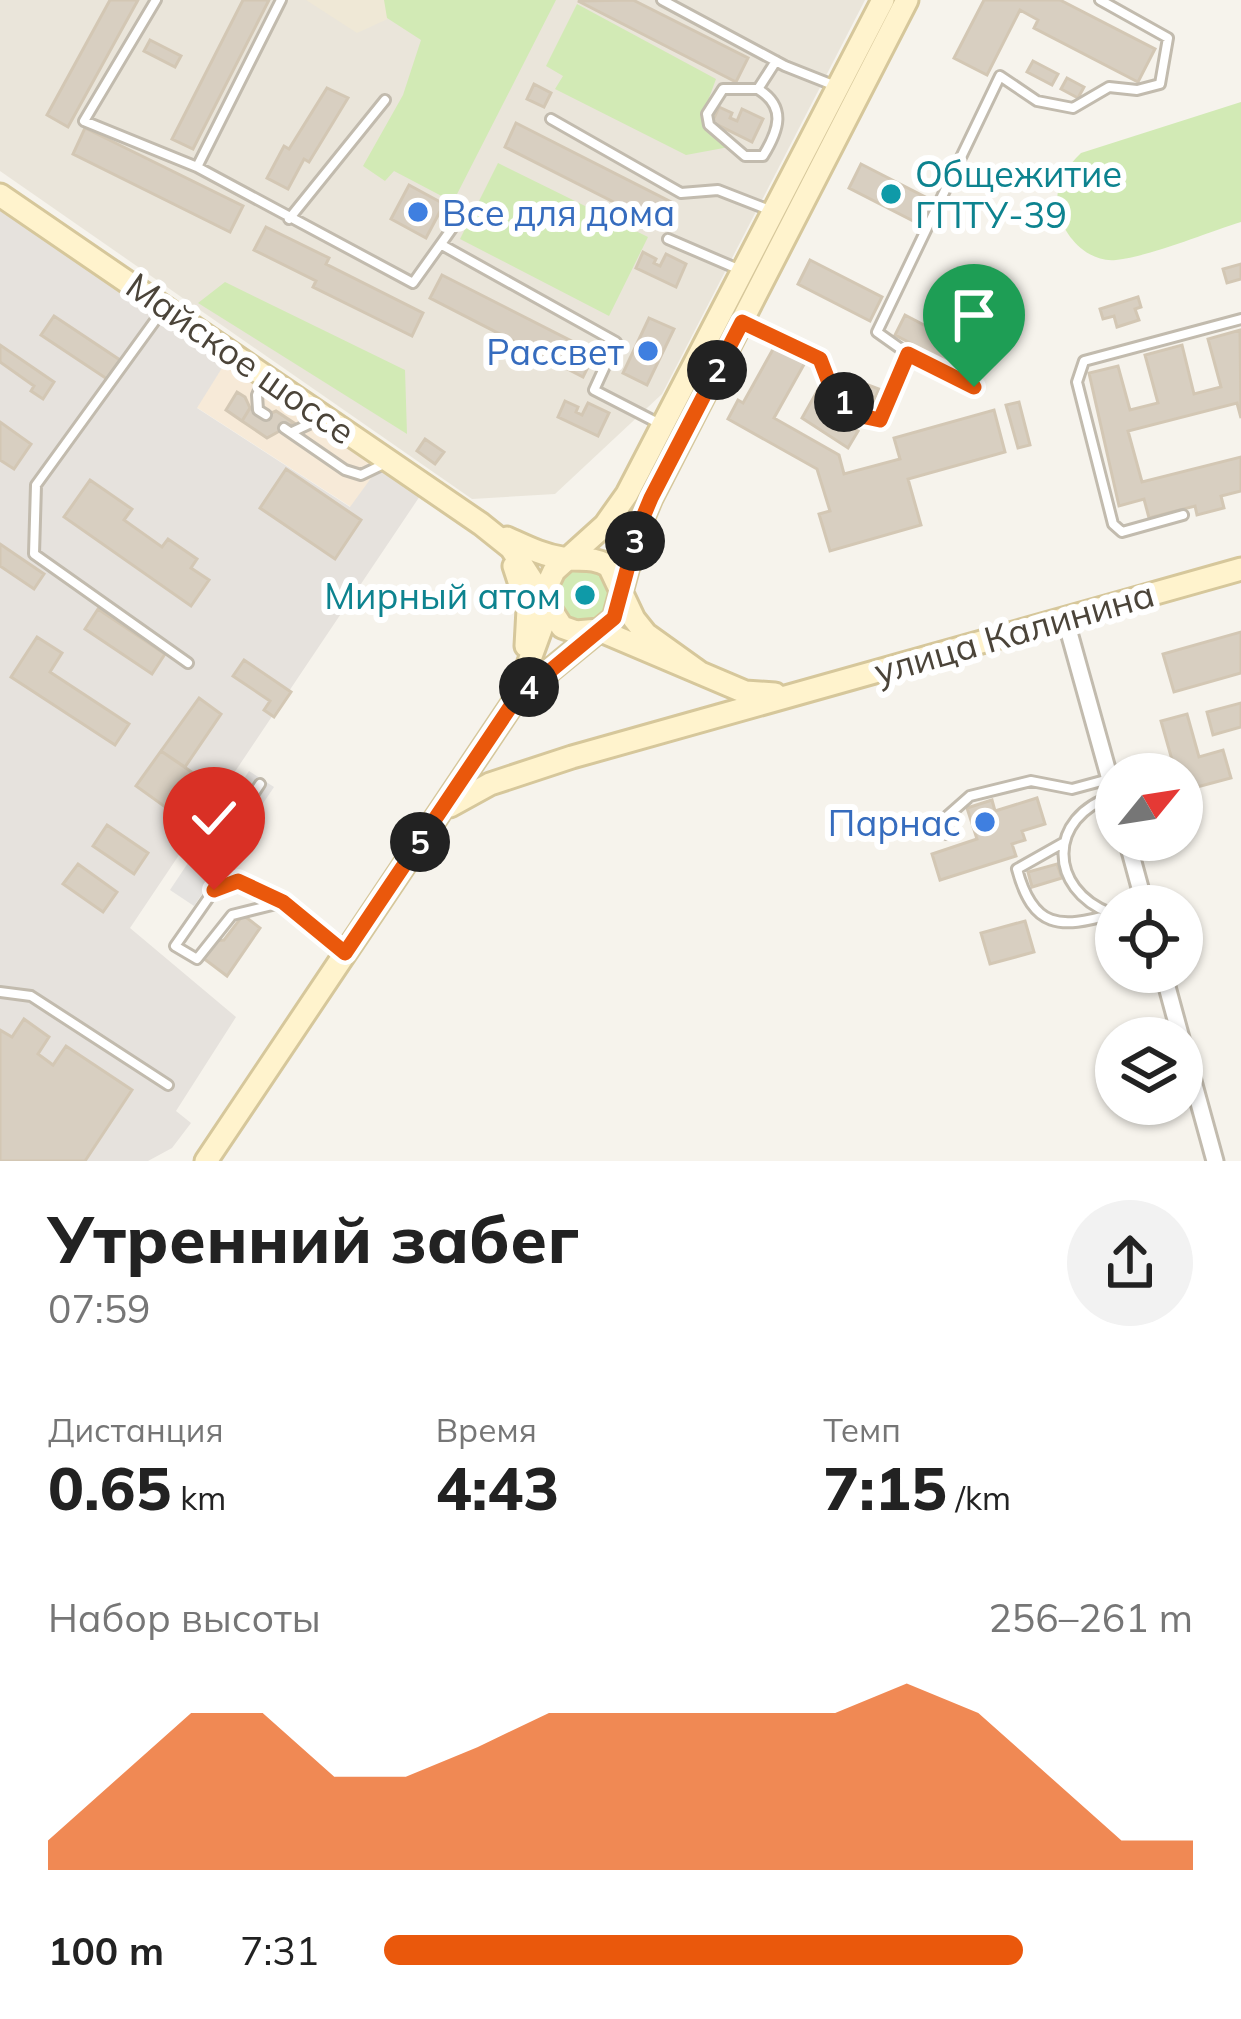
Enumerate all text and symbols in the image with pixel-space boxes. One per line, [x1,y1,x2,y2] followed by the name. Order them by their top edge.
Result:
[915,151,1122,237] place label: Общежитие ГПТУ-39
[878,181,904,207] marker: Общежитие ГПТУ-39
[442,190,675,235] place label: Все для дома
[405,199,431,225] marker: Все для дома
[118,263,364,453] street label: Майское шоссе
[923,264,1025,387] pin
[941,282,1007,348] icon: arrive
[486,329,625,374] place label: Рассвет
[635,338,661,364] marker: Рассвет
[687,340,747,400] pin: 2
[707,349,727,390] text: 2
[814,372,874,432] pin: 1
[834,381,854,422] text: 1
[605,511,665,571] pin: 3
[625,520,645,561] text: 3
[869,571,1159,693] street label: улица Калинина
[324,573,561,618] place label: Мирный атом
[572,582,598,608] marker: Мирный атом
[499,657,559,717] pin: 4
[519,666,539,707] text: 4
[1095,753,1203,861] north arrow
[1095,753,1203,1125] map controls
[163,767,265,890] pin
[181,785,247,851] icon: check
[828,800,961,845] place label: Парнас
[972,809,998,835] marker: Парнас
[390,812,450,872] pin: 5
[410,821,430,862] text: 5
[1095,885,1203,993] button: locate
[1095,1017,1203,1125] button: layers
[48,1197,579,1280] text: Утренний забег
[1067,1200,1193,1326] button: share
[48,1284,151,1333] text: 07:59
[48,1409,224,1450] text: Дистанция
[436,1409,537,1450] text: Время
[823,1409,901,1450] text: Темп
[48,1450,172,1525] text: 0.65
[436,1450,559,1525] text: 4:43
[823,1450,947,1525] text: 7:15
[172,1477,226,1518] text: km
[947,1477,1011,1518] text: /km
[48,1593,321,1642] text: Набор высоты
[988,1593,1193,1642] text: 256–261 m
[48,1926,164,1975] text: 100 m
[240,1926,319,1975] text: 7:31

